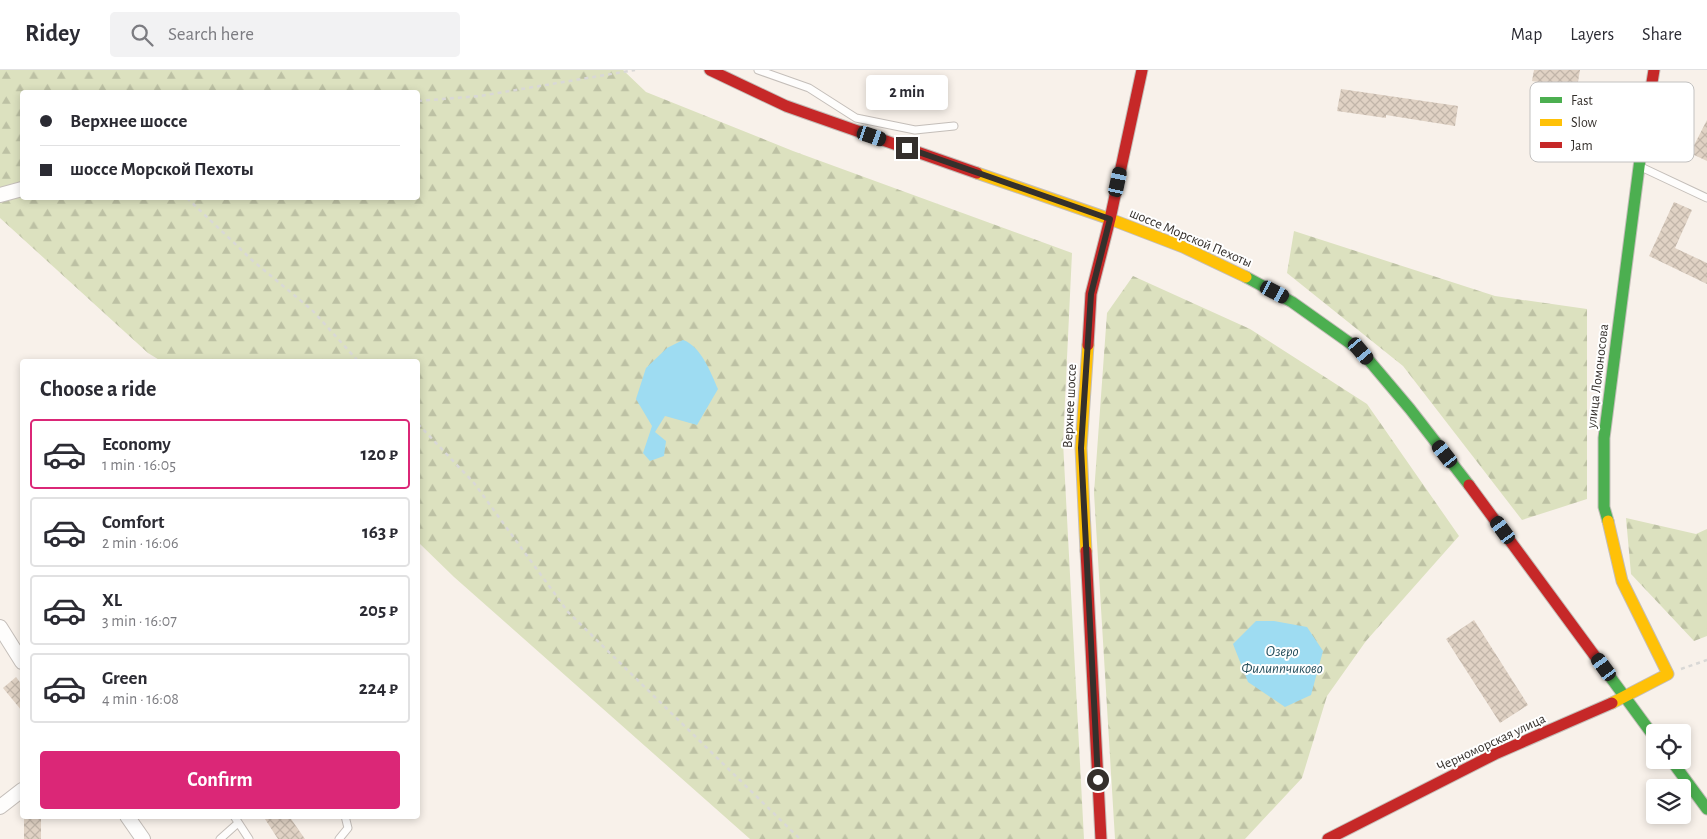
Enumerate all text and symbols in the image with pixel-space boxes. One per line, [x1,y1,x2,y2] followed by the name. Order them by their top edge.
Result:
[110,12,460,57] search box
[128,21,156,49] icon: search
[25,22,80,46] text: Ridey
[168,25,254,44] text: Search here
[1511,26,1542,44] text: Map
[1570,26,1614,44] text: Layers
[1642,26,1682,44] text: Share
[866,75,948,110] callout: 2 min
[1530,82,1694,162] legend
[889,84,925,100] text: 2 min
[1571,94,1593,108] text: Fast
[70,112,187,131] text: Верхнее шоссе
[1571,116,1598,130] text: Slow
[855,124,888,148] car
[896,137,918,159] route end
[1571,139,1593,153] text: Jam
[70,160,254,179] text: шоссе Морской Пехоты
[1107,166,1128,198] car
[1127,206,1254,270] street label: шоссе Морской Пехоты
[1258,278,1291,306] car
[1585,323,1611,430] street label: улица Ломоносова
[1345,335,1376,367] car
[1061,364,1079,449] street label: Верхнее шоссе
[40,378,156,400] text: Choose a ride
[42,432,87,477] icon: car
[102,435,171,454] text: Economy
[1429,438,1460,470] car
[361,445,398,464] text: 120 ₽
[102,457,176,473] text: 1 min · 16:05
[42,510,87,555] icon: car
[102,513,164,532] text: Comfort
[1488,513,1517,547] car
[362,523,398,542] text: 163 ₽
[102,535,178,551] text: 2 min · 16:06
[42,588,87,633] icon: car
[102,591,122,610] text: XL
[359,601,398,620] text: 205 ₽
[102,613,177,629] text: 3 min · 16:07
[1241,644,1323,676] water label: Озеро Филиппчиково
[1589,650,1618,684] car
[42,666,87,711] icon: car
[102,669,148,688] text: Green
[359,679,398,698] text: 224 ₽
[102,691,179,707] text: 4 min · 16:08
[1435,711,1548,774] street label: Черноморская улица
[1646,724,1691,824] map controls
[1646,724,1691,769] button: locate
[40,751,400,809] button: Confirm
[1087,769,1109,791] route start
[1646,779,1691,824] button: layers

